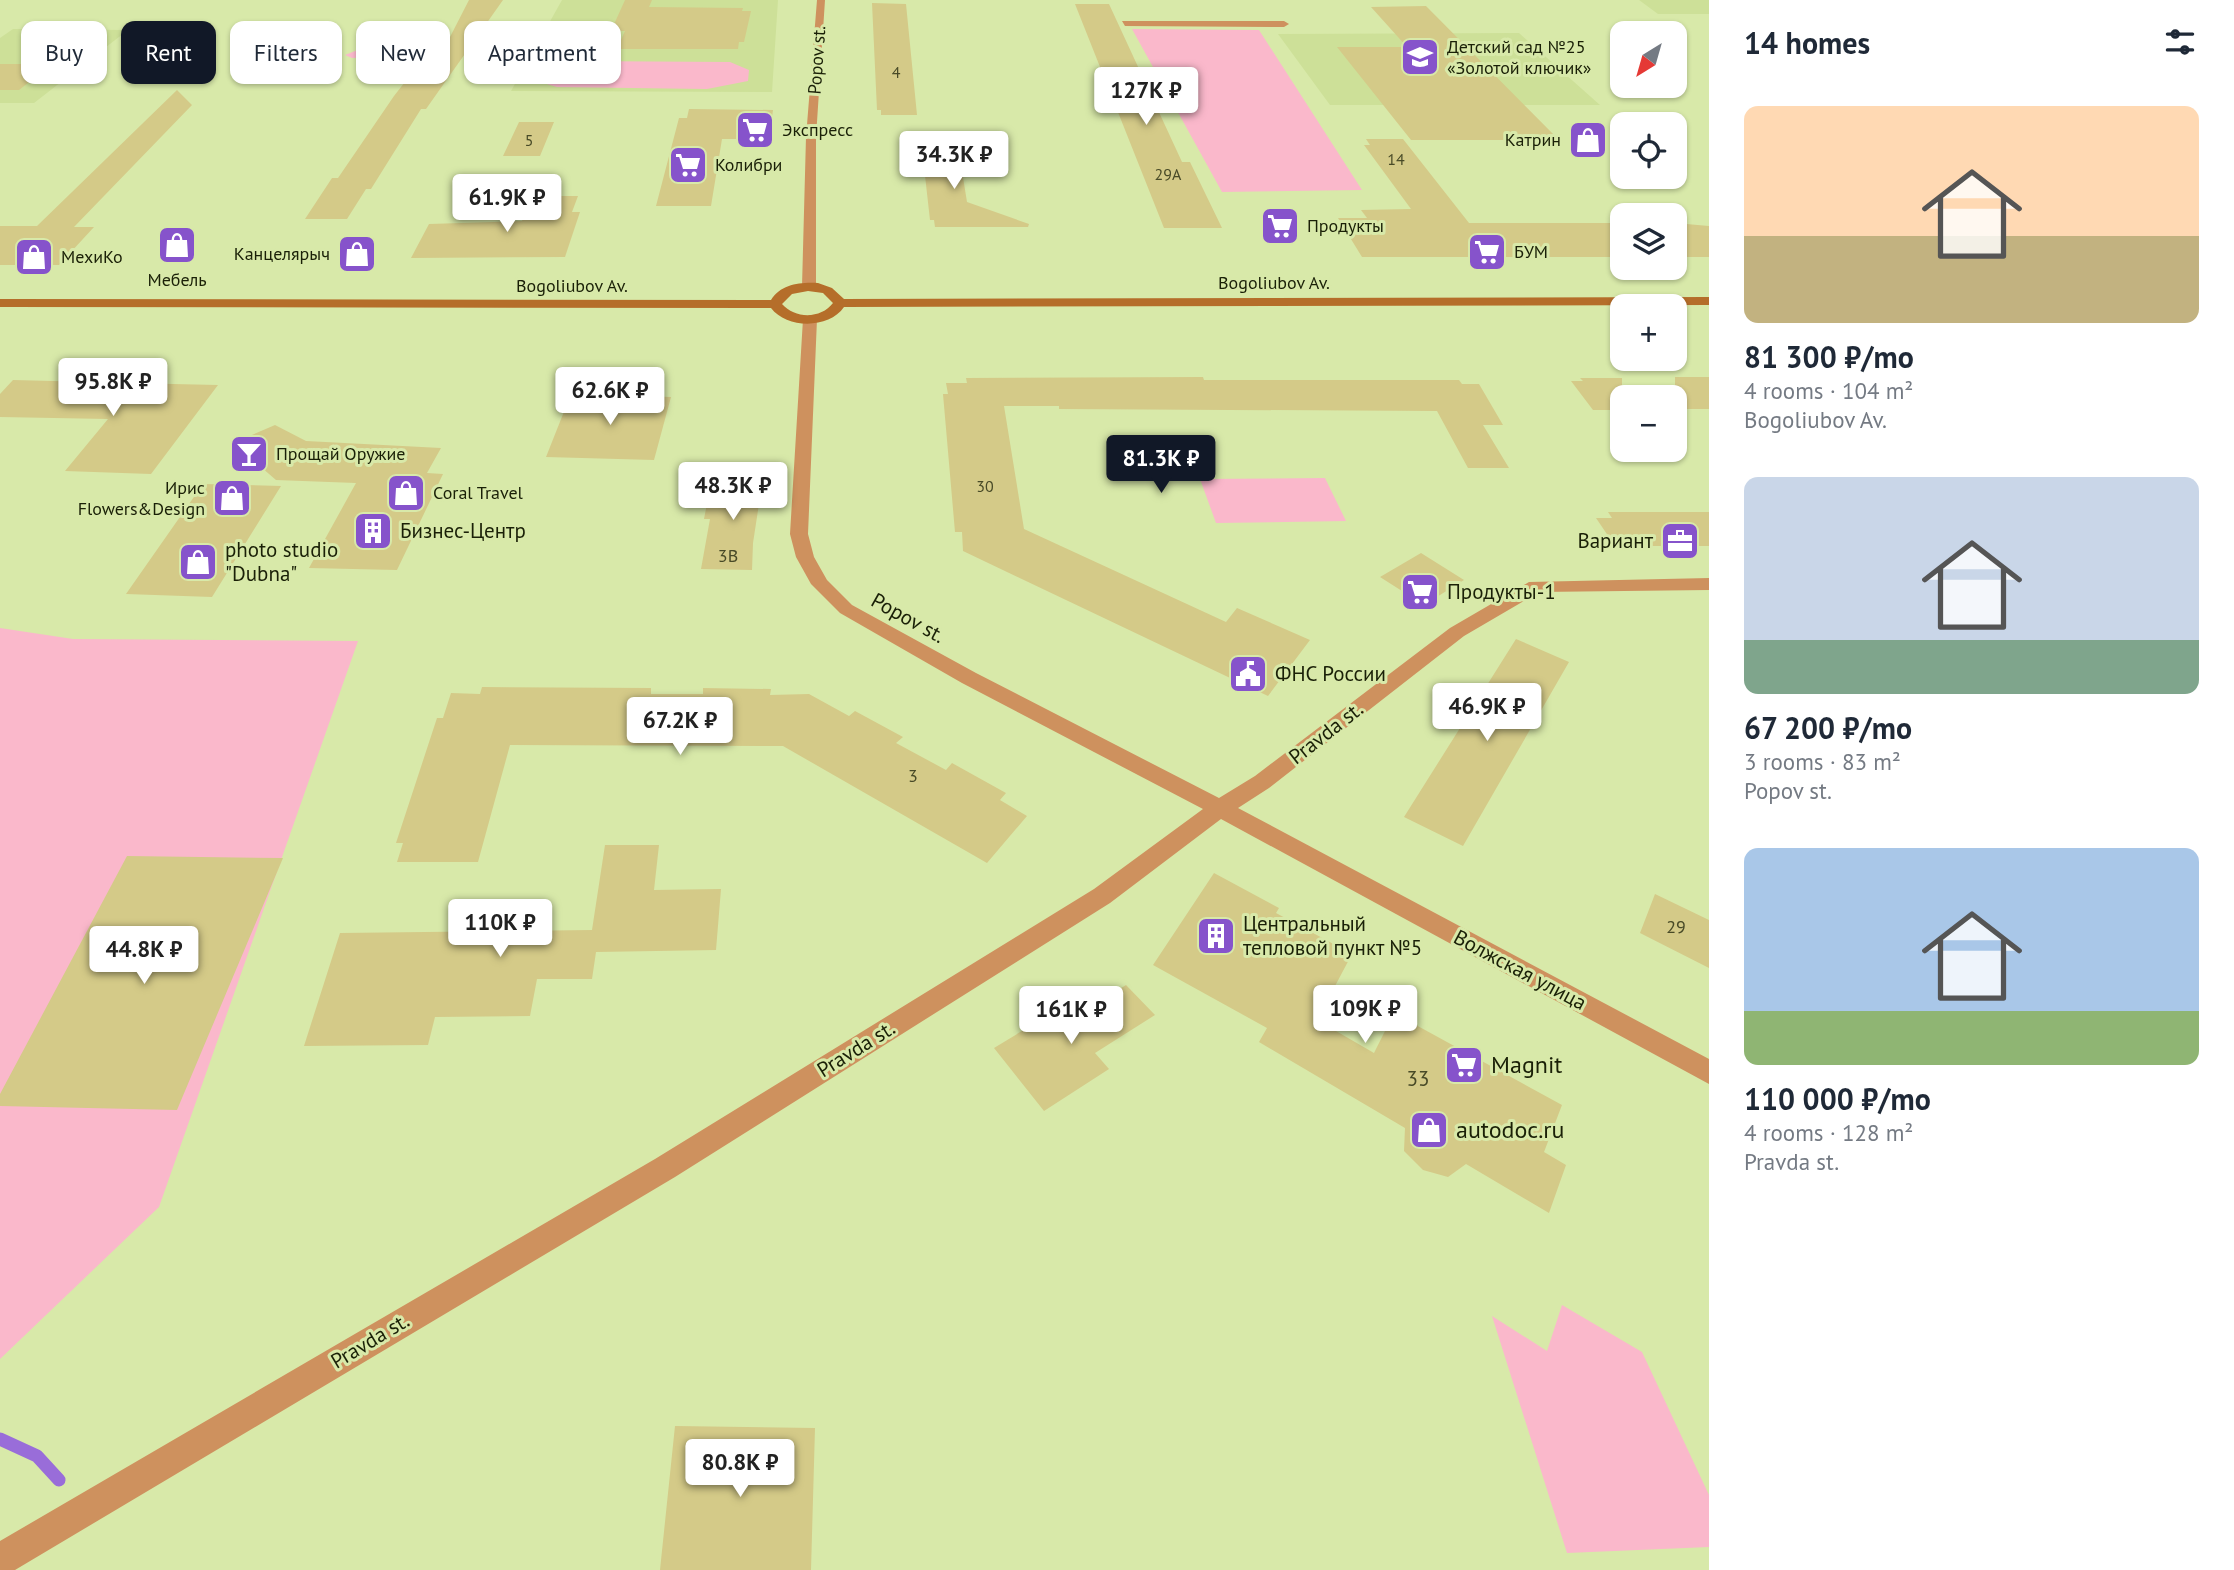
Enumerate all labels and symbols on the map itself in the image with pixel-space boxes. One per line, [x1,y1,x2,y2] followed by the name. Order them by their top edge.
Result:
[1610,21,1687,98] north arrow
[803,25,830,95] street label: Popov st.
[1447,35,1591,79] place label: Детский сад №25 «Золотой ключик»
[1399,36,1441,78] school or university icon: Детский сад №25 «Золотой ключик»
[892,62,901,82] house number: 4
[1089,68,1203,127] pin: 127K ₽
[734,109,776,151] supermarket icon: Экспресс
[782,118,853,141] place label: Экспресс
[1567,119,1609,161] shop icon: Катрин
[1505,128,1561,151] place label: Катрин
[525,130,533,150] house number: 5
[889,132,1019,191] pin: 34.3K ₽
[667,144,709,186] supermarket icon: Колибри
[1387,149,1405,169] house number: 14
[715,153,782,176] place label: Колибри
[1155,164,1182,184] house number: 29А
[442,174,572,234] pin: 61.9K ₽
[1259,205,1301,247] supermarket icon: Продукты
[1307,214,1384,237] place label: Продукты
[156,224,198,266] shop icon: Мебель
[1466,231,1508,273] supermarket icon: БУМ
[336,233,378,275] shop icon: Канцелярыч
[13,236,55,278] shop icon: МехиКо
[1514,240,1548,263] place label: БУМ
[234,242,330,265] place label: Канцелярыч
[61,245,123,268] place label: МехиКо
[147,268,207,291] place label: Мебель
[1218,271,1330,294] street label: Bogoliubov Av.
[516,274,628,297] street label: Bogoliubov Av.
[48,358,178,418] pin: 95.8K ₽
[545,368,675,427] pin: 62.6K ₽
[228,433,270,475] bar icon: Прощай Оружие
[1096,435,1226,495] pin: 81.3K ₽
[276,442,405,465] place label: Прощай Оружие
[668,462,798,522] pin: 48.3K ₽
[385,472,427,514] shop icon: Coral Travel
[78,476,205,520] place label: Ирис Flowers&Design
[976,476,994,496] house number: 30
[211,477,253,519] shop icon: Ирис Flowers&Design
[433,481,524,504] place label: Coral Travel
[352,510,394,552] building icon: Бизнес-Центр
[400,517,526,544] place label: Бизнес-Центр
[1659,520,1701,562] office icon: Вариант
[1577,527,1654,554] place label: Вариант
[225,536,338,587] place label: photo studio "Dubna"
[177,541,219,583] shop icon: photo studio "Dubna"
[718,544,738,567] house number: 3В
[1399,571,1441,613] supermarket icon: Продукты-1
[1447,578,1556,605] place label: Продукты-1
[867,586,950,649] street label: Popov st.
[1227,653,1269,695] public building icon: ФНС России
[1275,660,1386,687] place label: ФНС России
[1422,684,1552,743] pin: 46.9K ₽
[1283,695,1368,770] street label: Pravda st.
[615,698,745,757] pin: 67.2K ₽
[908,764,918,787] house number: 3
[443,900,557,959] pin: 110K ₽
[1243,910,1422,961] place label: Центральный тепловой пункт №5
[1195,915,1237,957] building icon: Центральный тепловой пункт №5
[1666,915,1686,938] house number: 29
[1449,923,1591,1016] street label: Волжская улица
[79,926,209,986] pin: 44.8K ₽
[1014,986,1128,1046] pin: 161K ₽
[1308,986,1422,1045] pin: 109K ₽
[812,1014,900,1083] street label: Pravda st.
[1443,1044,1485,1086] supermarket icon: Magnit
[1491,1049,1562,1080] place label: Magnit
[1407,1065,1429,1092] house number: 33
[1408,1109,1450,1151] shop icon: autodoc.ru
[1456,1114,1564,1145] place label: autodoc.ru
[326,1307,414,1374] street label: Pravda st.
[675,1440,805,1499] pin: 80.8K ₽

